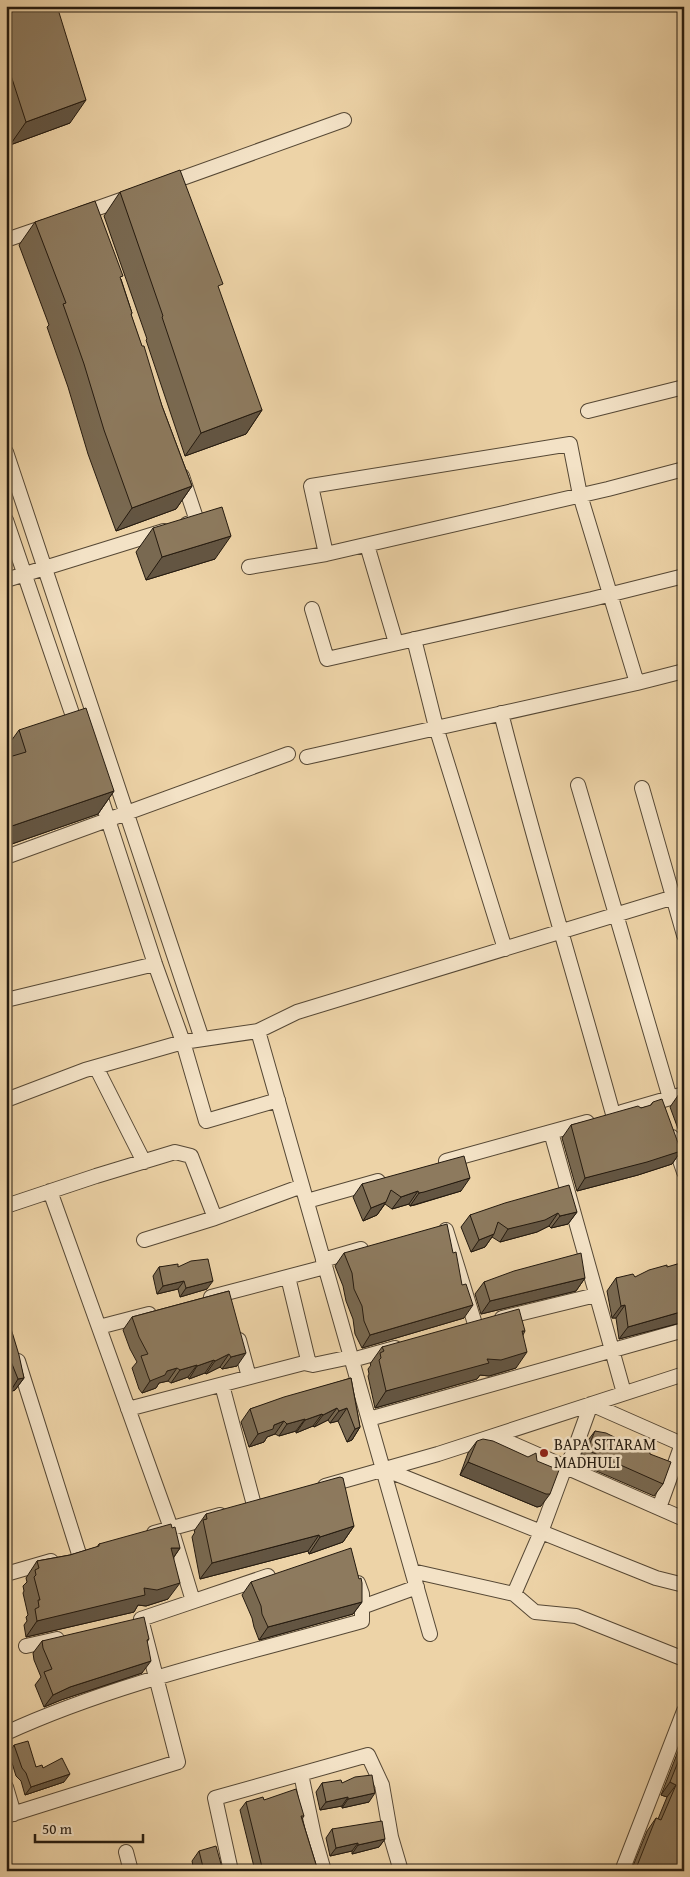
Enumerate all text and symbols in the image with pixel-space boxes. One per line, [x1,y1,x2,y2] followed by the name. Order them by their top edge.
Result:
[554,1432,656,1474] place label: BAPA SITARAM MADHULI
[538,1447,550,1459] marker: BAPA SITARAM MADHULI
[35,1812,142,1844] scale bar
[42,1818,73,1839] text: 50 m

